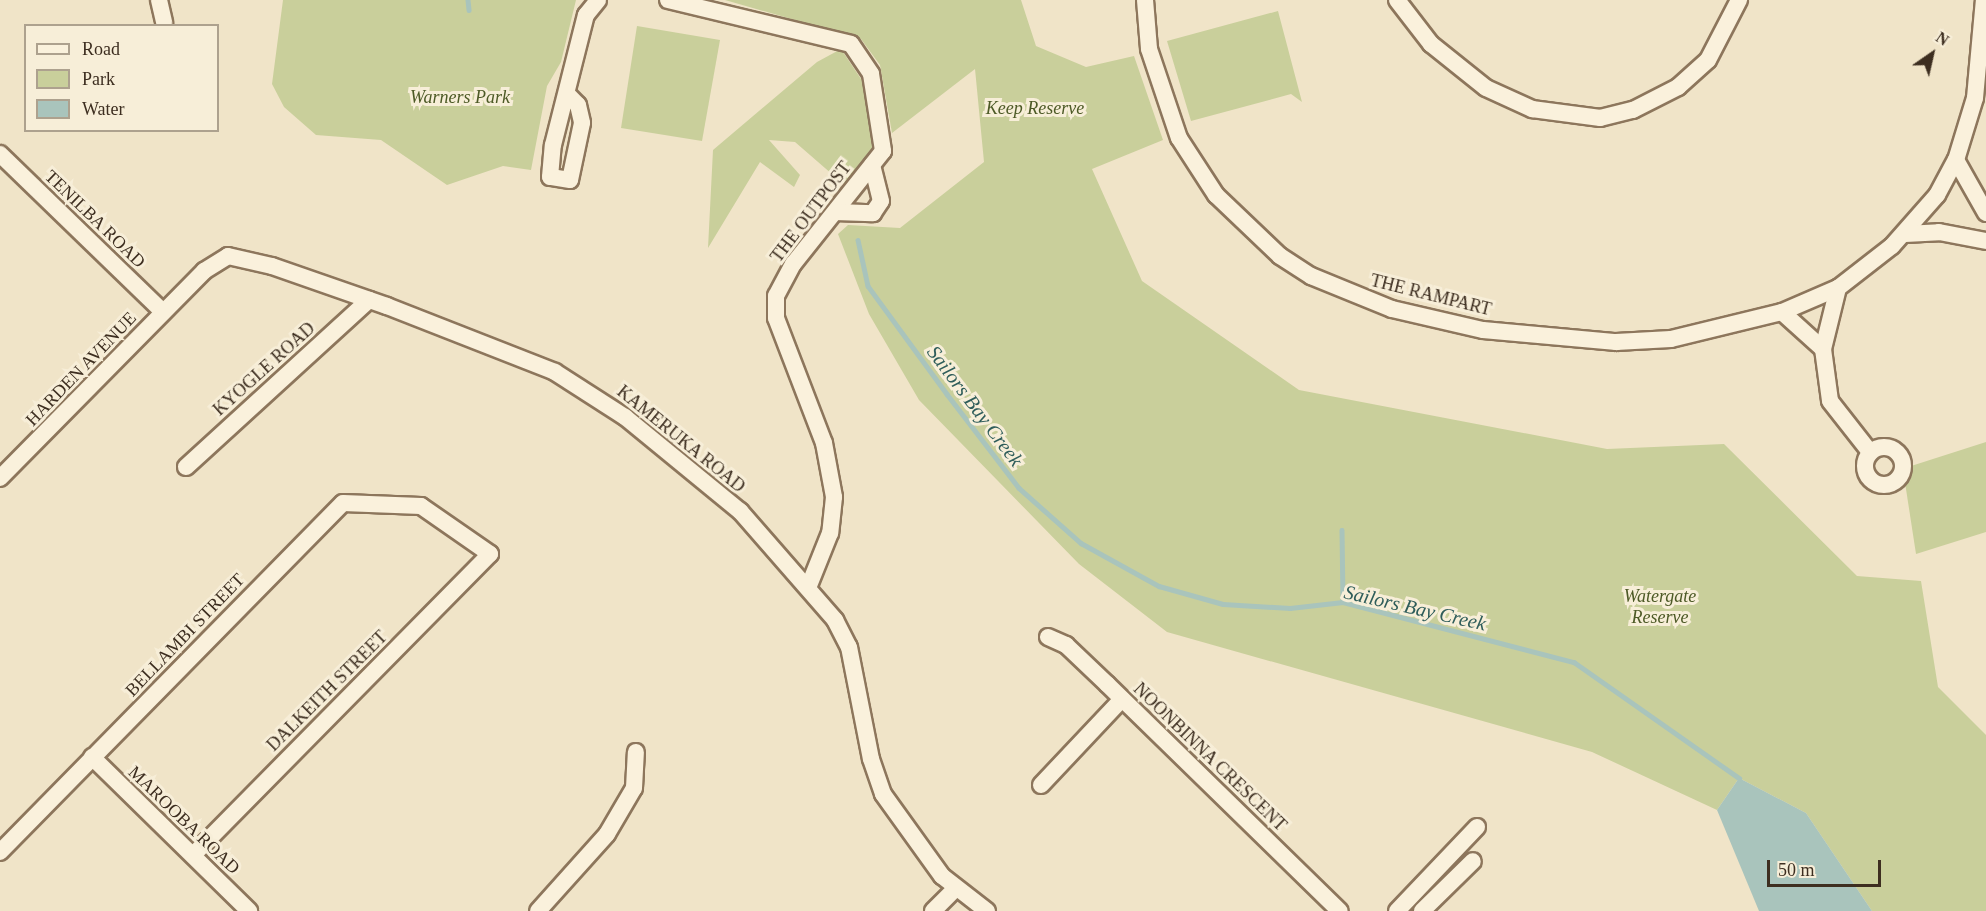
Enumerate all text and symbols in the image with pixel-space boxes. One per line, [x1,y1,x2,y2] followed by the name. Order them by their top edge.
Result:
[24,24,219,132] legend
[1902,24,1962,84] north arrow
[1933,28,1952,49] text: N
[82,39,120,59] text: Road
[82,69,115,89] text: Park
[410,86,510,108] park label: Warners Park
[986,97,1084,119] park label: Keep Reserve
[82,99,125,119] text: Water
[766,157,856,267] street label: THE OUTPOST
[40,165,150,273] street label: TENILBA ROAD
[1368,270,1494,320] street label: THE RAMPART
[21,307,141,431] street label: HARDEN AVENUE
[209,318,319,420] street label: KYOGLE ROAD
[922,341,1028,471] water label: Sailors Bay Creek
[612,380,750,498] street label: KAMERUKA ROAD
[121,569,249,701] street label: BELLAMBI STREET
[1342,580,1488,636] water label: Sailors Bay Creek
[1624,586,1696,628] park label: Watergate Reserve
[262,626,392,756] street label: DALKEITH STREET
[1129,678,1291,836] street label: NOONBINNA CRESCENT
[123,761,245,879] street label: MAROOBA ROAD
[1770,848,1884,886] scale bar
[1778,860,1815,880] text: 50 m

